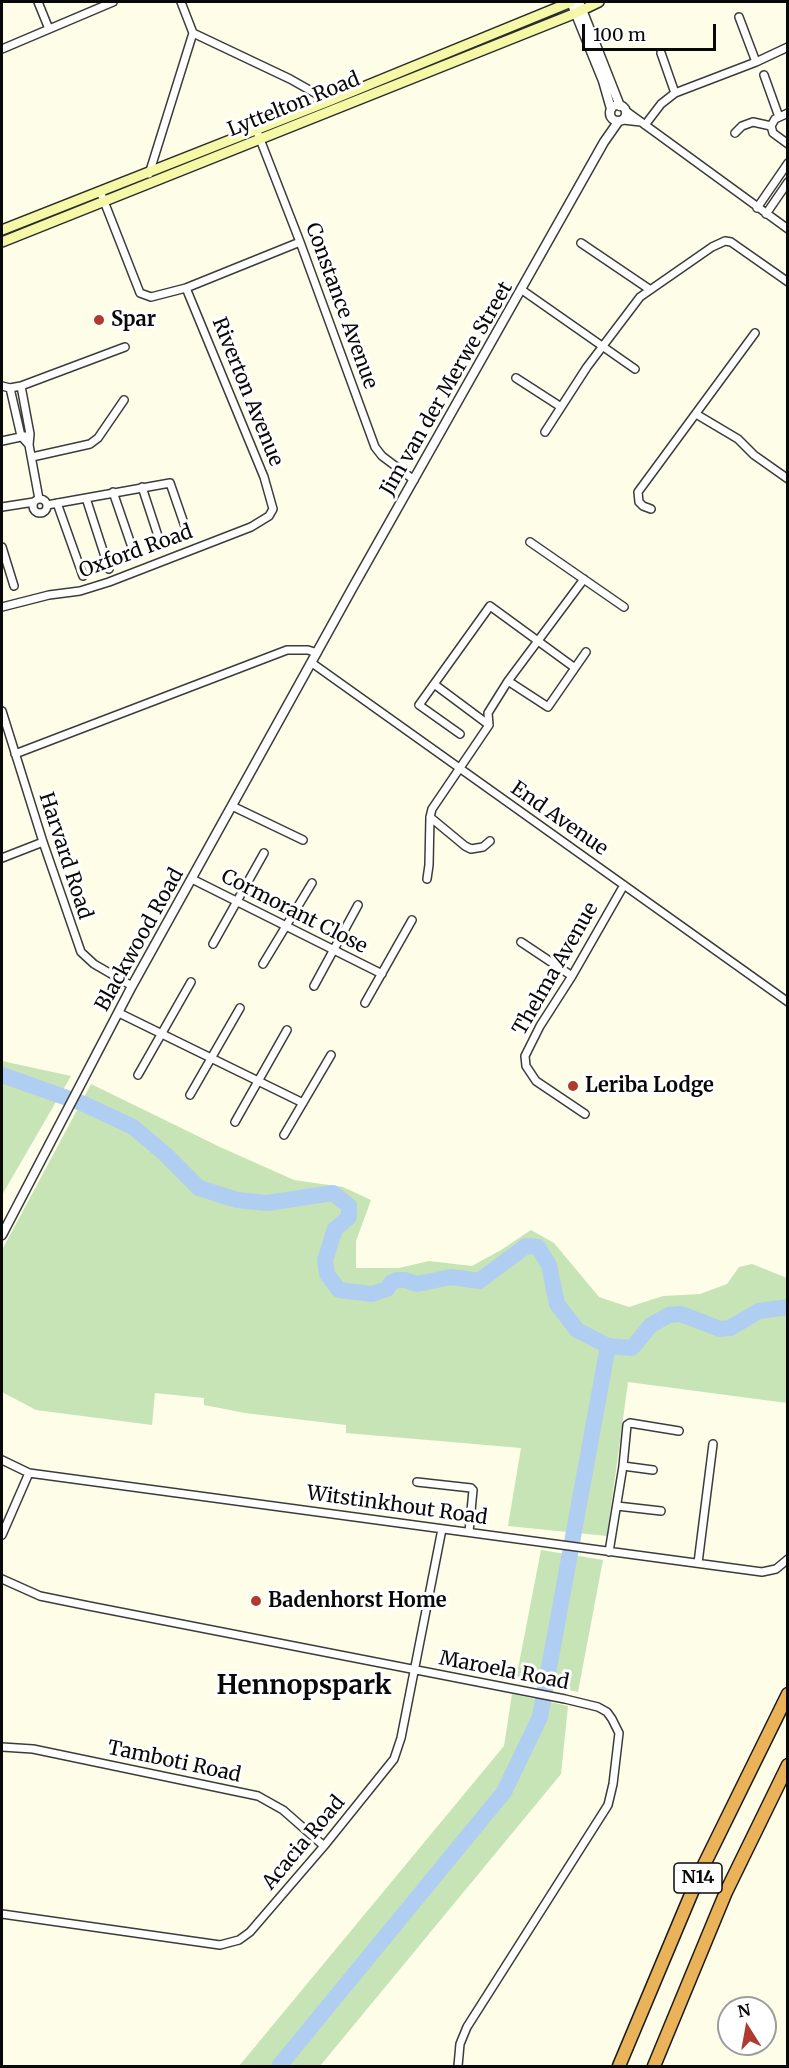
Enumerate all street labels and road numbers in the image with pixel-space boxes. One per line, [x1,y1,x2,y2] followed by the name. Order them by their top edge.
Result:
[224,68,364,142] street label: Lyttelton Road
[300,220,382,392] street label: Constance Avenue
[376,278,518,500] street label: Jim van der Merwe Street
[206,314,288,470] street label: Riverton Avenue
[76,520,196,584] street label: Oxford Road
[506,777,612,861] street label: End Avenue
[33,790,97,922] street label: Harvard Road
[91,865,189,1015] street label: Blackwood Road
[217,865,371,959] street label: Cormorant Close
[508,898,604,1040] street label: Thelma Avenue
[305,1481,489,1531] street label: Witstinkhout Road
[437,1647,571,1695] street label: Maroela Road
[105,1736,243,1788] street label: Tamboti Road
[258,1791,350,1895] street label: Acacia Road
[674,1863,722,1893] road number: N14

